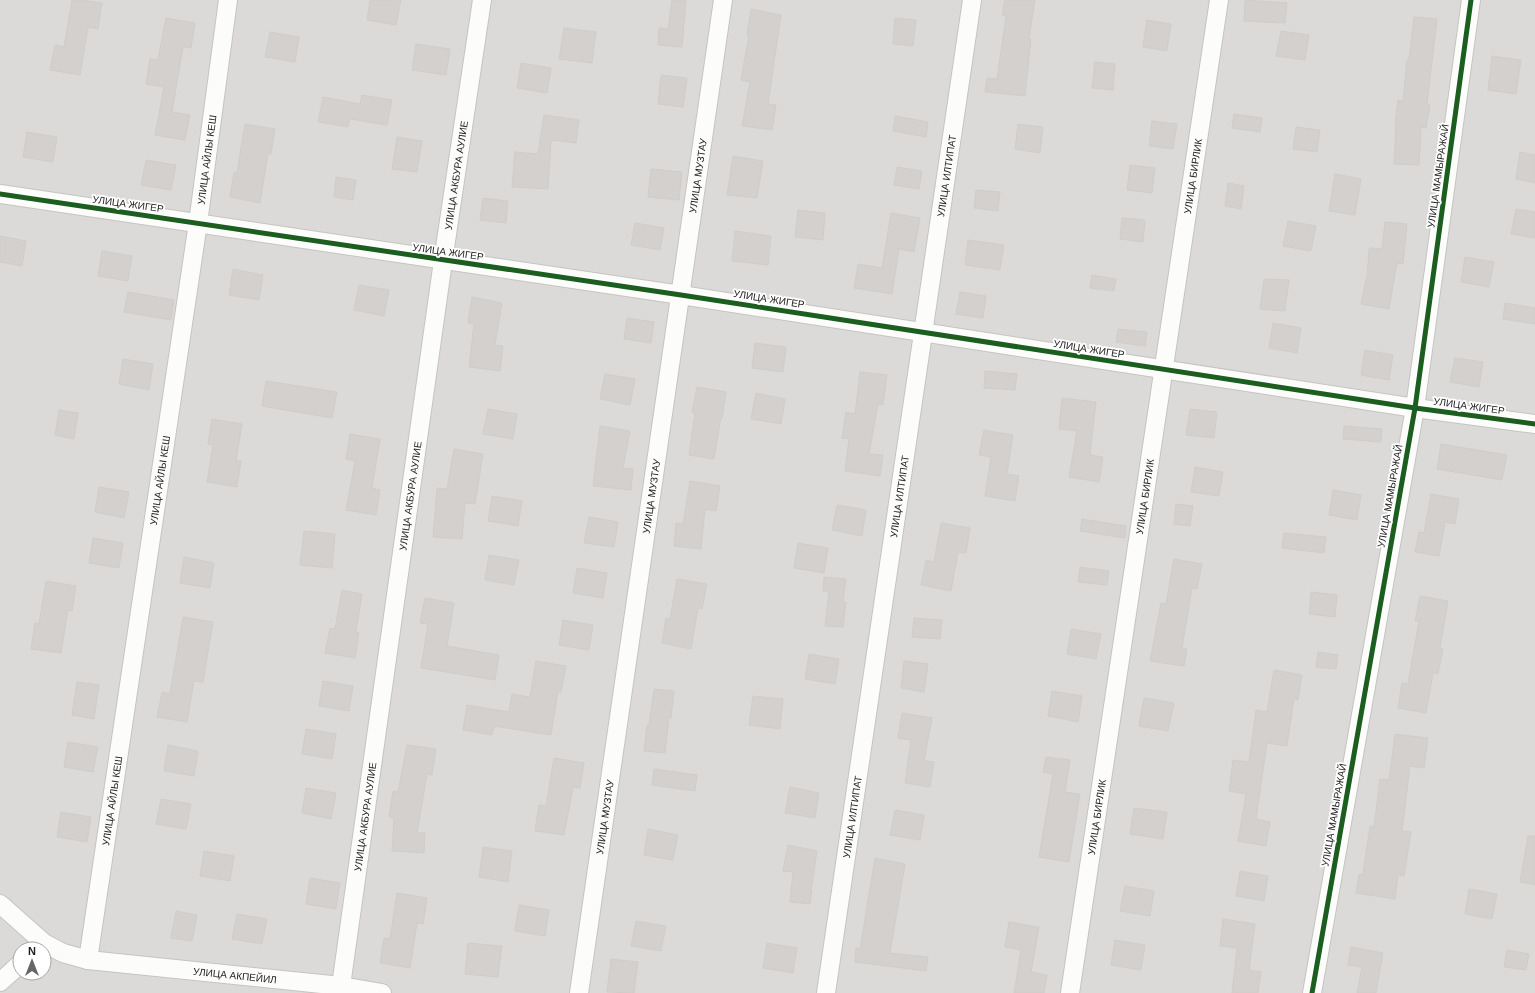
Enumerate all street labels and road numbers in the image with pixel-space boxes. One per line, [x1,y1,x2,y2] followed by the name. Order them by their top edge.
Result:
[195,114,218,205] street label: УЛИЦА АЙЛЫ КЕШ
[442,120,469,230] street label: УЛИЦА АКБУРА АУЛИЕ
[1424,123,1451,229] street label: УЛИЦА МАМЫРАЖАЙ
[935,134,958,218] street label: УЛИЦА ИЛТИПАТ
[687,137,708,214] street label: УЛИЦА МУЗТАУ
[1181,138,1204,215] street label: УЛИЦА БИРЛИК
[92,194,165,214] street label: УЛИЦА ЖИГЕР
[412,242,485,262] street label: УЛИЦА ЖИГЕР
[733,288,806,310] street label: УЛИЦА ЖИГЕР
[1053,338,1126,360] street label: УЛИЦА ЖИГЕР
[1433,396,1506,416] street label: УЛИЦА ЖИГЕР
[147,435,172,526] street label: УЛИЦА АЙЛЫ КЕШ
[397,440,423,551] street label: УЛИЦА АКБУРА АУЛИЕ
[1375,443,1404,548] street label: УЛИЦА МАМЫРАЖАЙ
[888,455,910,538] street label: УЛИЦА ИЛТИПАТ
[640,457,662,534] street label: УЛИЦА МУЗТАУ
[1133,458,1156,535] street label: УЛИЦА БИРЛИК
[100,755,124,846] street label: УЛИЦА АЙЛЫ КЕШ
[352,761,378,872] street label: УЛИЦА АКБУРА АУЛИЕ
[1319,762,1348,867] street label: УЛИЦА МАМЫРАЖАЙ
[840,775,863,859] street label: УЛИЦА ИЛТИПАТ
[594,778,615,855] street label: УЛИЦА МУЗТАУ
[1085,778,1108,855] street label: УЛИЦА БИРЛИК
[193,965,277,985] street label: УЛИЦА АКПЕЙИЛ

